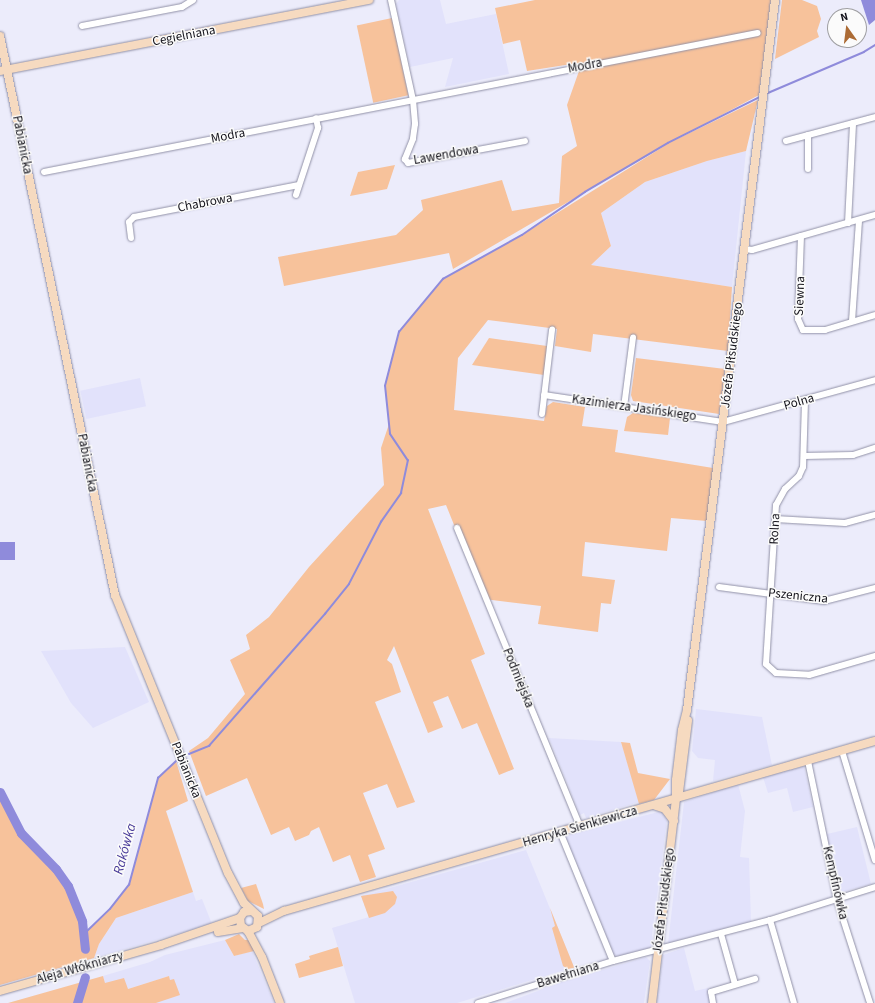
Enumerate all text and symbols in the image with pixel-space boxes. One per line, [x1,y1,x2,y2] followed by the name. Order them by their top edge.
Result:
[827,8,867,48] north arrow
[839,9,850,25] text: N
[151,22,217,50] street label: Cegielniana
[567,55,603,77] street label: Modra
[9,114,35,176] street label: Pabianicka
[210,125,246,147] street label: Modra
[412,142,480,168] street label: Lawendowa
[176,190,234,216] street label: Chabrowa
[792,276,808,316] street label: Siewna
[718,301,746,409] street label: Józefa Piłsudskiego
[782,390,816,414] street label: Polna
[571,392,697,424] street label: Kazimierza Jasińskiego
[74,432,100,494] street label: Pabianicka
[766,513,784,545] street label: Rolna
[767,585,829,607] street label: Pszeniczna
[499,646,537,710] street label: Podmiejska
[168,740,204,800] street label: Pabianicka
[521,803,639,851] street label: Henryka Sienkiewicza
[110,821,140,877] water label: Rakówka
[819,845,851,921] street label: Kempfinówka
[650,847,678,955] street label: Józefa Piłsudskiego
[35,948,125,988] street label: Aleja Włókniarzy
[535,958,601,992] street label: Bawełniana

